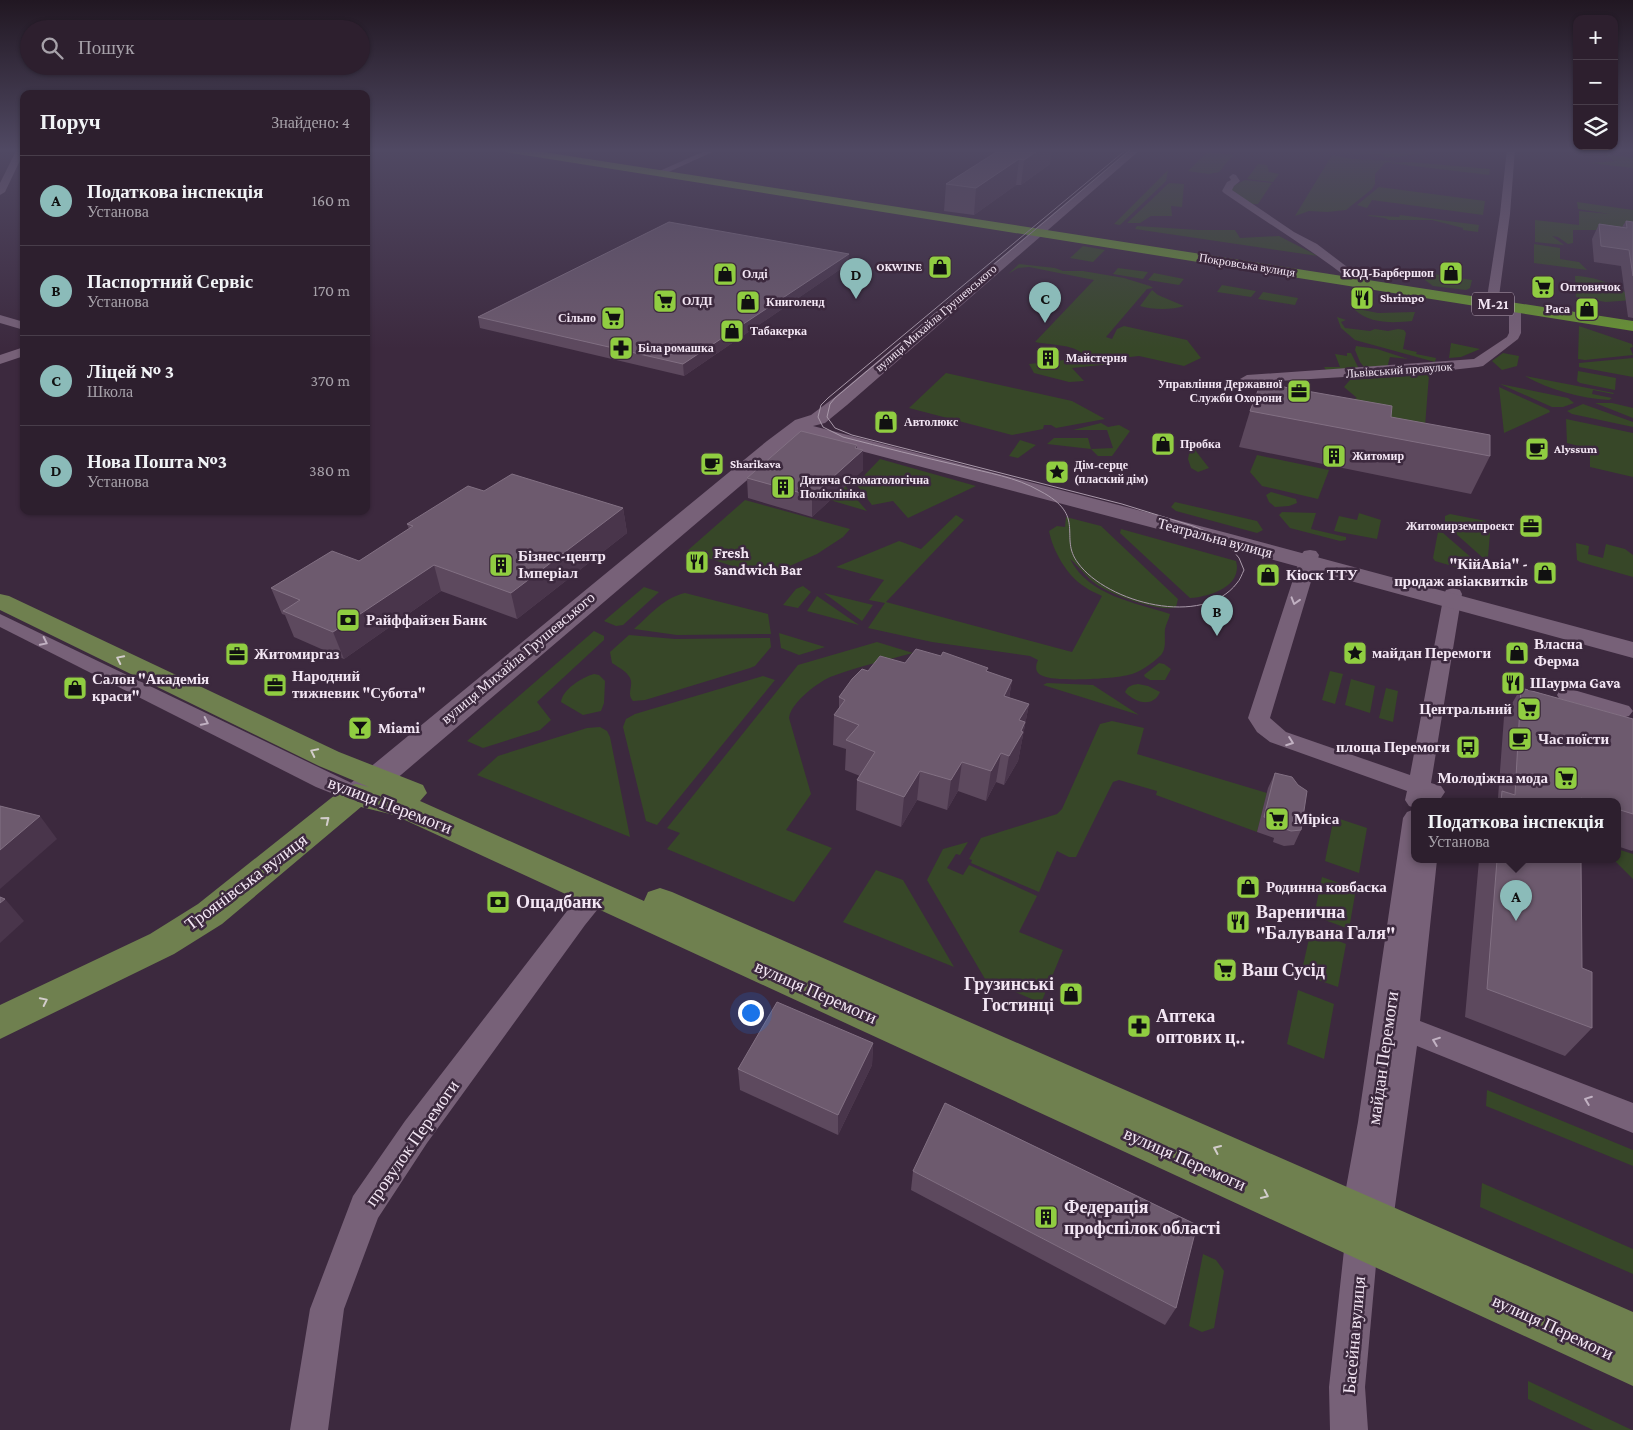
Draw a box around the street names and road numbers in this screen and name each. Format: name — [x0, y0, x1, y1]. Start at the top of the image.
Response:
street label: Покровська вулиця — [1198, 250, 1297, 280]
street label: вулиця Михайла Грушевського — [872, 261, 1000, 375]
road number: М-21 — [1472, 292, 1514, 316]
street label: Львівський провулок — [1345, 359, 1453, 381]
street label: Театральна вулиця — [1156, 515, 1274, 561]
street label: вулиця Михайла Грушевського — [438, 589, 598, 727]
street label: вулиця Перемоги — [325, 772, 455, 838]
street label: Троянівська вулиця — [181, 829, 311, 935]
street label: вулиця Перемоги — [752, 956, 880, 1028]
street label: майдан Перемоги — [1364, 990, 1402, 1126]
street label: провулок Перемоги — [361, 1076, 463, 1210]
street label: вулиця Перемоги — [1121, 1123, 1249, 1195]
street label: Басейна вулиця — [1339, 1275, 1369, 1395]
street label: вулиця Перемоги — [1489, 1290, 1617, 1364]

